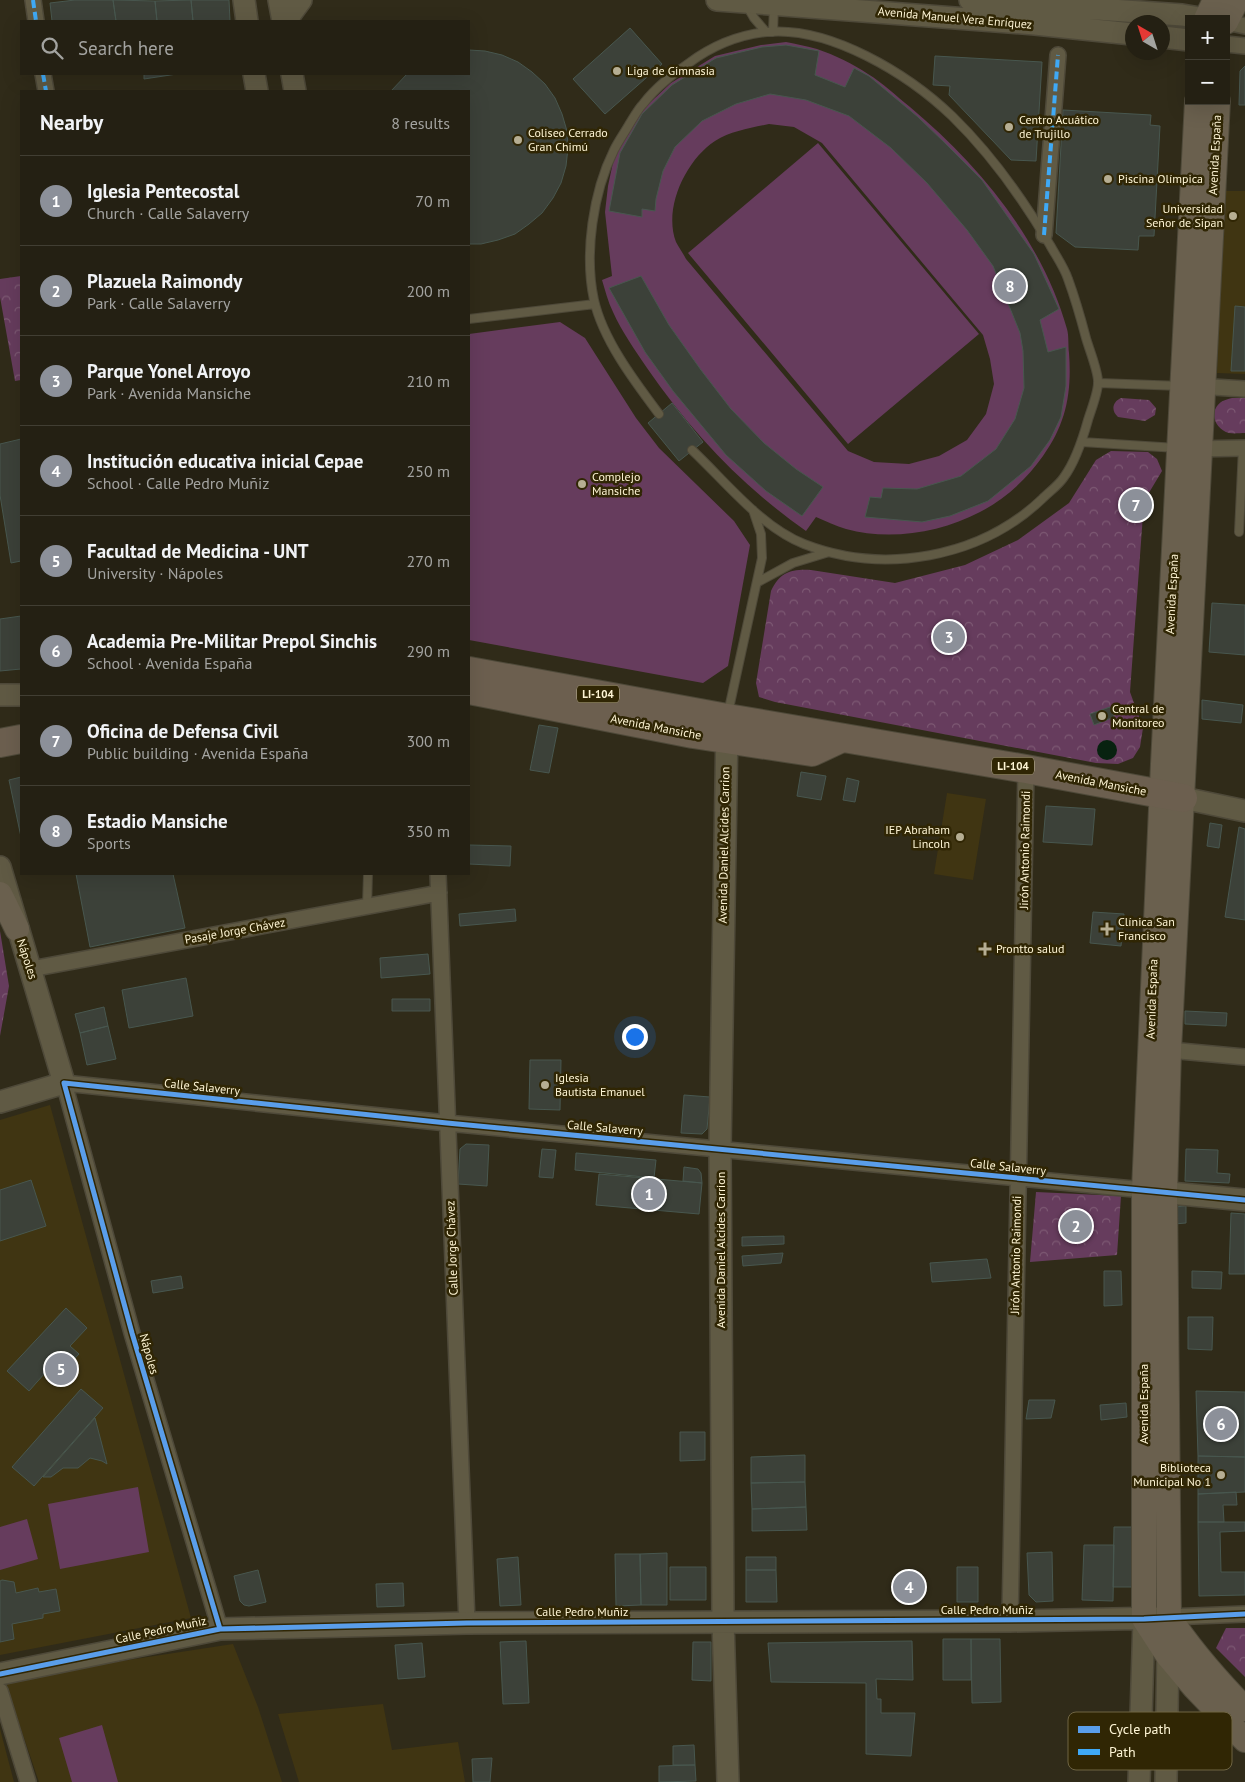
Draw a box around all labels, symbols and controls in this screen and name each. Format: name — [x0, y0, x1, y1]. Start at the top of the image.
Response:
street label: Avenida Manuel Vera Enríquez — [877, 3, 1033, 32]
north arrow — [1125, 15, 1170, 60]
map controls — [1185, 15, 1230, 105]
button: + — [1185, 15, 1230, 60]
search box — [20, 20, 470, 75]
icon: search — [38, 34, 66, 62]
text: Search here — [78, 36, 174, 60]
button: − — [1185, 60, 1230, 105]
place label: Liga de Gimnasia — [627, 63, 715, 78]
marker: Liga de Gimnasia — [611, 65, 623, 77]
text: Nearby — [40, 109, 103, 136]
place label: Centro Acuático de Trujillo — [1019, 112, 1099, 141]
text: 8 results — [391, 113, 450, 133]
street label: Avenida España — [1205, 114, 1224, 195]
marker: Centro Acuático de Trujillo — [1003, 121, 1015, 133]
place label: Coliseo Cerrado Gran Chimú — [528, 125, 608, 154]
marker: Coliseo Cerrado Gran Chimú — [512, 134, 524, 146]
place label: Piscina Olímpica — [1118, 171, 1203, 186]
marker: Piscina Olímpica — [1102, 173, 1114, 185]
text: Iglesia Pentecostal — [87, 179, 239, 203]
text: 1 — [51, 191, 61, 211]
text: 70 m — [415, 191, 450, 211]
place label: Universidad Señor de Sipan — [1146, 201, 1223, 230]
text: Church · Calle Salaverry — [87, 203, 249, 223]
marker: Universidad Señor de Sipan — [1227, 210, 1239, 222]
pin: 8 — [994, 267, 1026, 305]
text: Plazuela Raimondy — [87, 269, 242, 293]
text: 2 — [51, 281, 61, 301]
text: 200 m — [407, 281, 450, 301]
text: Park · Calle Salaverry — [87, 293, 230, 313]
text: Parque Yonel Arroyo — [87, 359, 251, 383]
text: 3 — [51, 371, 61, 391]
text: 210 m — [407, 371, 450, 391]
text: Park · Avenida Mansiche — [87, 383, 251, 403]
text: Institución educativa inicial Cepae — [87, 449, 363, 473]
text: 4 — [51, 461, 61, 481]
text: 250 m — [407, 461, 450, 481]
place label: Complejo Mansiche — [592, 469, 640, 498]
text: School · Calle Pedro Muñiz — [87, 473, 270, 493]
marker: Complejo Mansiche — [576, 478, 588, 490]
pin: 7 — [1120, 486, 1152, 524]
text: Facultad de Medicina - UNT — [87, 539, 309, 563]
text: 5 — [51, 551, 61, 571]
text: 270 m — [407, 551, 450, 571]
street label: Avenida España — [1162, 553, 1181, 634]
text: University · Nápoles — [87, 563, 223, 583]
pin: 3 — [933, 618, 965, 656]
text: Academia Pre-Militar Prepol Sinchis — [87, 629, 377, 653]
text: 6 — [51, 641, 61, 661]
text: 290 m — [407, 641, 450, 661]
text: School · Avenida España — [87, 653, 253, 673]
road number: LI-104 — [577, 686, 619, 702]
place label: Central de Monitoreo — [1112, 701, 1165, 730]
street label: Avenida Mansiche — [609, 710, 703, 743]
marker: Central de Monitoreo — [1096, 710, 1108, 722]
text: Oficina de Defensa Civil — [87, 719, 278, 743]
text: 7 — [51, 731, 61, 751]
text: 300 m — [407, 731, 450, 751]
text: Public building · Avenida España — [87, 743, 308, 763]
road number: LI-104 — [992, 758, 1034, 774]
street label: Avenida Mansiche — [1054, 766, 1148, 799]
street label: Avenida Daniel Alcides Carrion — [715, 767, 732, 923]
street label: Jirón Antonio Raimondi — [1016, 791, 1033, 910]
text: Estadio Mansiche — [87, 809, 228, 833]
text: 8 — [51, 821, 61, 841]
text: 350 m — [407, 821, 450, 841]
place label: IEP Abraham Lincoln — [885, 822, 950, 851]
marker: IEP Abraham Lincoln — [954, 831, 966, 843]
text: Sports — [87, 833, 131, 853]
street label: Pasaje Jorge Chávez — [183, 914, 286, 947]
place label: Clínica San Francisco — [1118, 914, 1175, 943]
marker: Clínica San Francisco — [1100, 922, 1114, 936]
street label: Nápoles — [14, 937, 41, 981]
place label: Prontto salud — [996, 941, 1064, 956]
marker: Prontto salud — [978, 942, 992, 956]
street label: Avenida España — [1143, 959, 1160, 1039]
your location — [622, 1024, 648, 1050]
place label: Iglesia Bautista Emanuel — [555, 1070, 645, 1099]
street label: Calle Salaverry — [163, 1075, 241, 1098]
marker: Iglesia Bautista Emanuel — [539, 1079, 551, 1091]
street label: Calle Salaverry — [566, 1117, 644, 1138]
street label: Calle Salaverry — [969, 1155, 1047, 1178]
street label: Avenida Daniel Alcides Carrion — [713, 1172, 728, 1328]
pin: 1 — [633, 1175, 665, 1213]
street label: Jirón Antonio Raimondi — [1007, 1196, 1024, 1315]
street label: Calle Jorge Chávez — [442, 1200, 461, 1296]
pin: 2 — [1060, 1207, 1092, 1245]
street label: Nápoles — [137, 1332, 162, 1376]
pin: 5 — [45, 1350, 77, 1388]
street label: Avenida España — [1136, 1364, 1151, 1444]
pin: 6 — [1205, 1405, 1237, 1443]
place label: Biblioteca Municipal No 1 — [1133, 1460, 1211, 1489]
marker: Biblioteca Municipal No 1 — [1215, 1469, 1227, 1481]
pin: 4 — [893, 1568, 925, 1606]
street label: Calle Pedro Muñiz — [941, 1602, 1033, 1617]
street label: Calle Pedro Muñiz — [536, 1604, 628, 1619]
street label: Calle Pedro Muñiz — [114, 1613, 208, 1646]
legend — [1068, 1712, 1232, 1770]
text: Cycle path — [1109, 1720, 1171, 1738]
text: Path — [1109, 1743, 1136, 1761]

